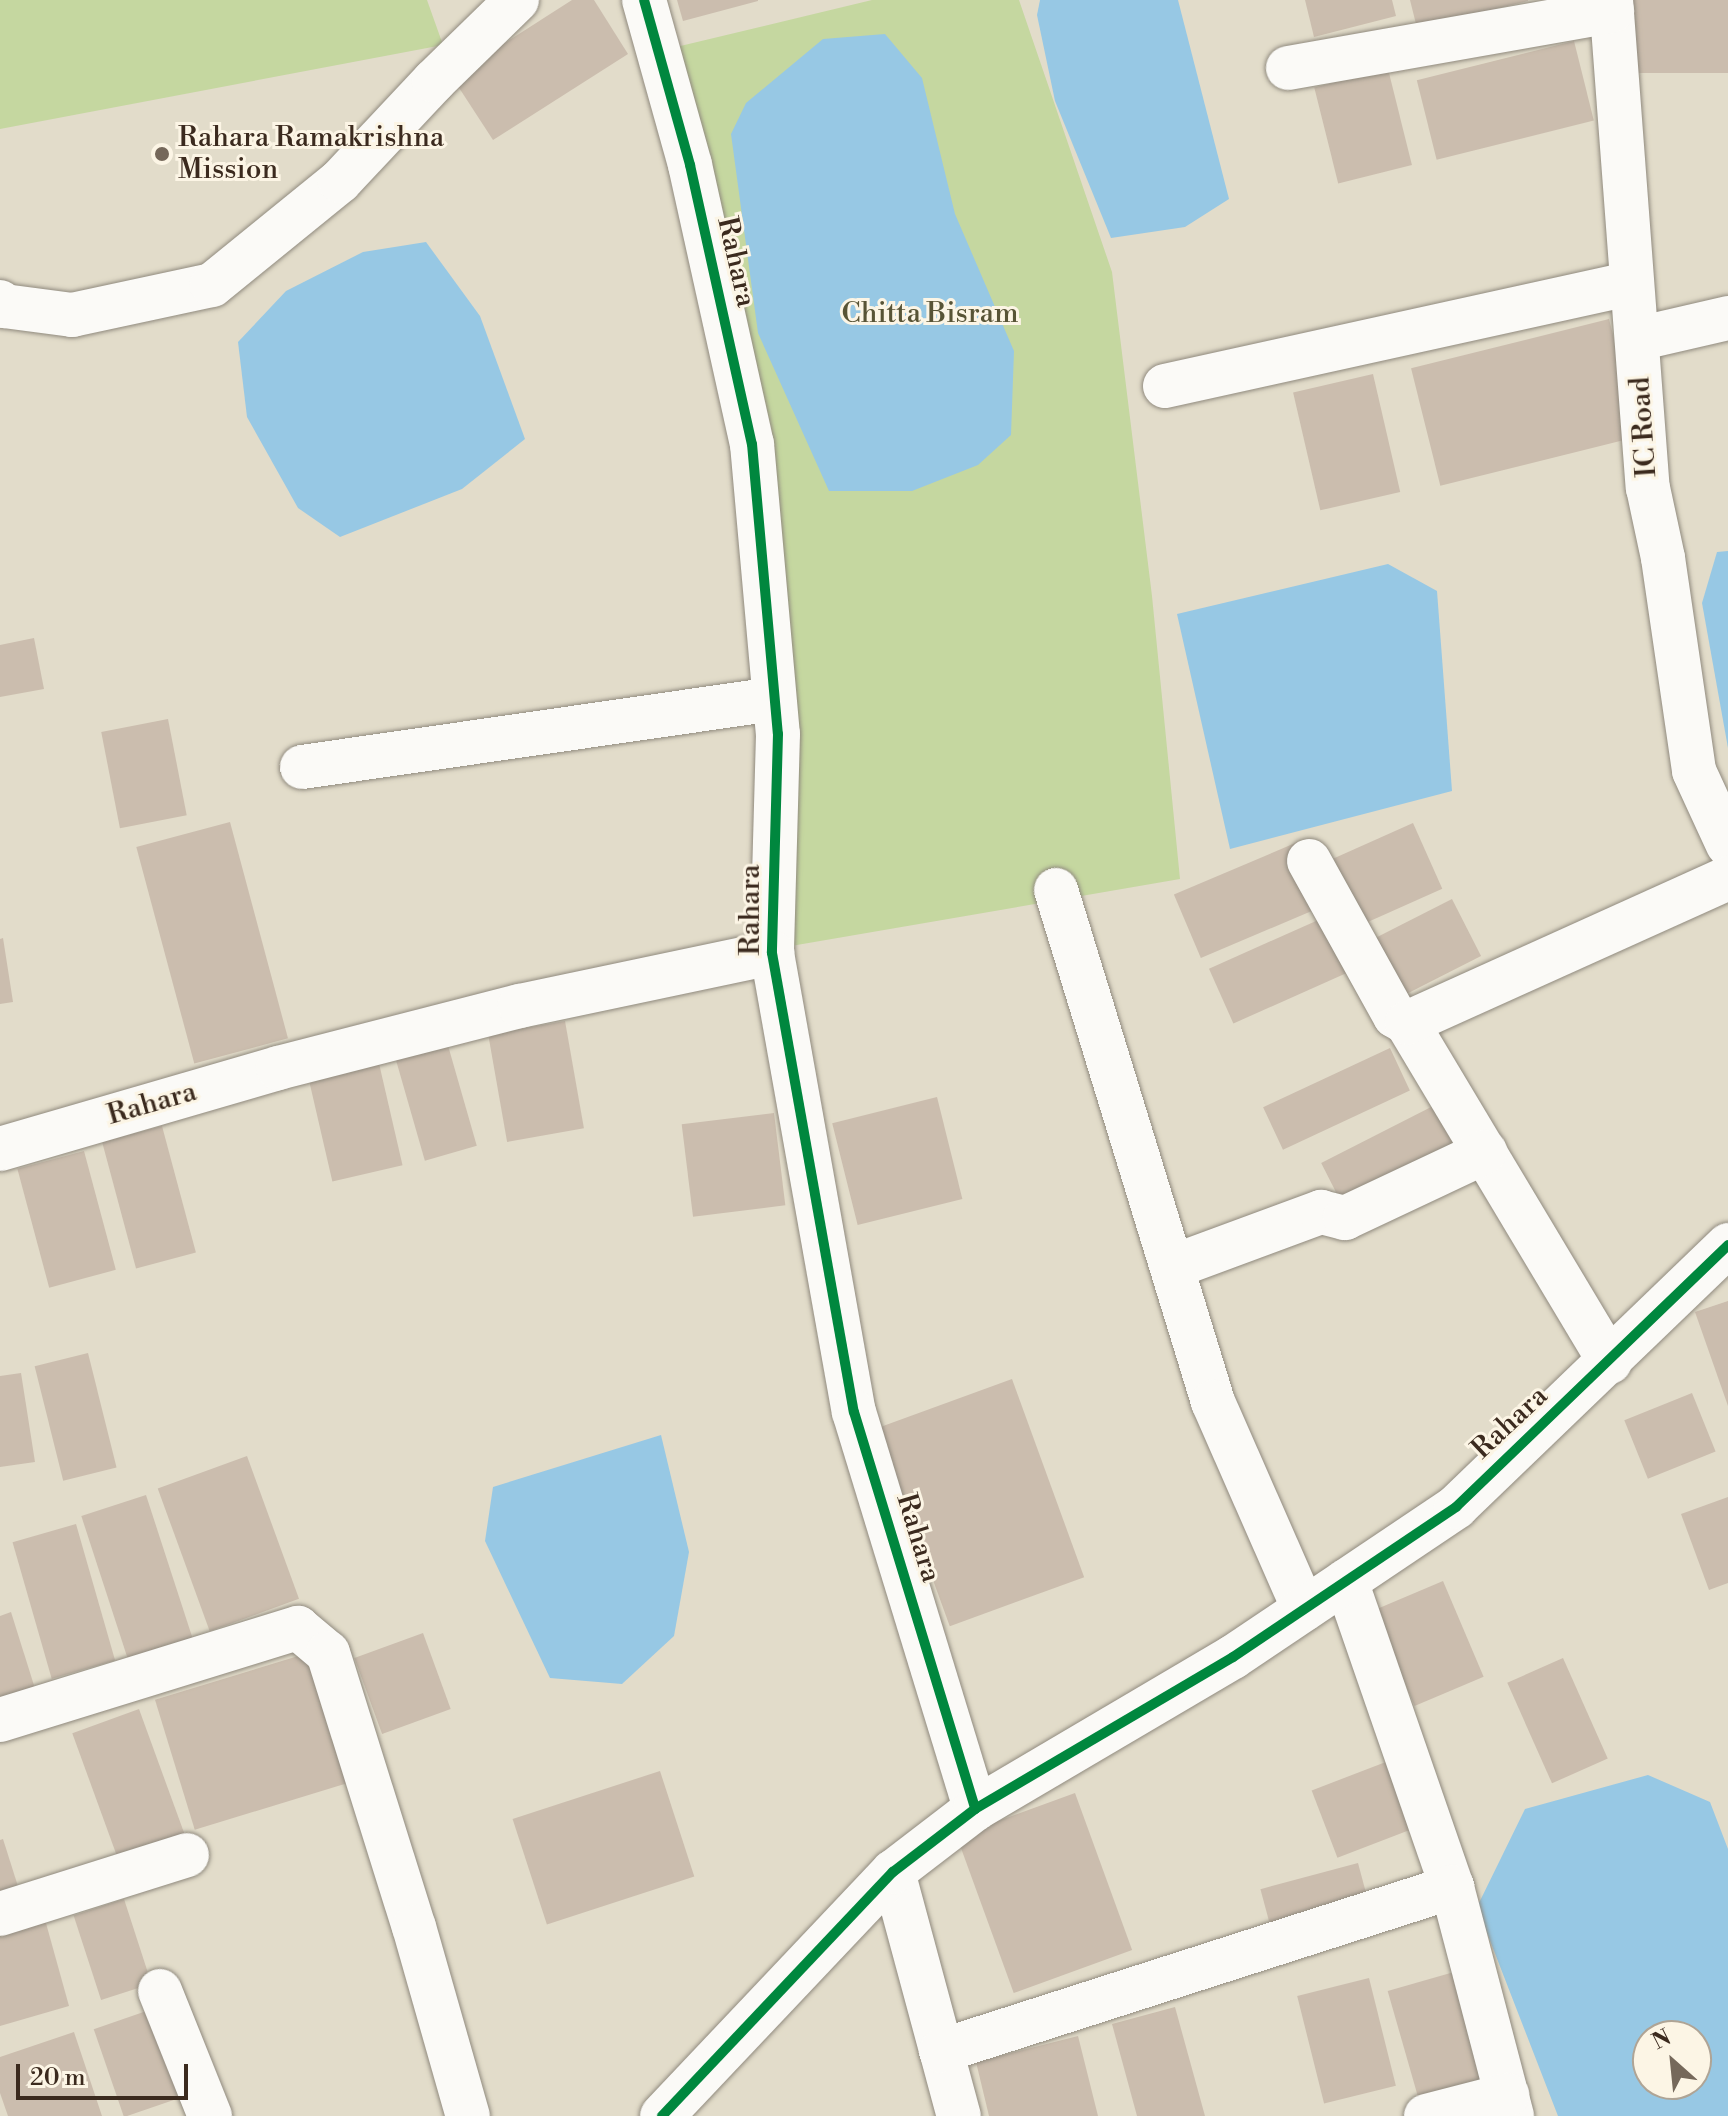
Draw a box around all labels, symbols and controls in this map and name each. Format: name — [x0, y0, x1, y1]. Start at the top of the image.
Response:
place label: Rahara Ramakrishna Mission — [178, 121, 444, 187]
marker: Rahara Ramakrishna Mission — [153, 145, 171, 163]
street label: Rahara — [709, 214, 763, 310]
park label: Chitta Bisram — [842, 297, 1018, 331]
street label: IC Road — [1624, 376, 1664, 478]
street label: Rahara — [734, 864, 768, 956]
street label: Rahara — [104, 1075, 200, 1133]
street label: Rahara — [1465, 1380, 1555, 1466]
street label: Rahara — [889, 1489, 947, 1587]
north arrow — [1632, 2020, 1712, 2100]
text: N — [1648, 2024, 1676, 2056]
scale bar — [20, 2048, 192, 2098]
text: 20 m — [30, 2063, 86, 2093]

